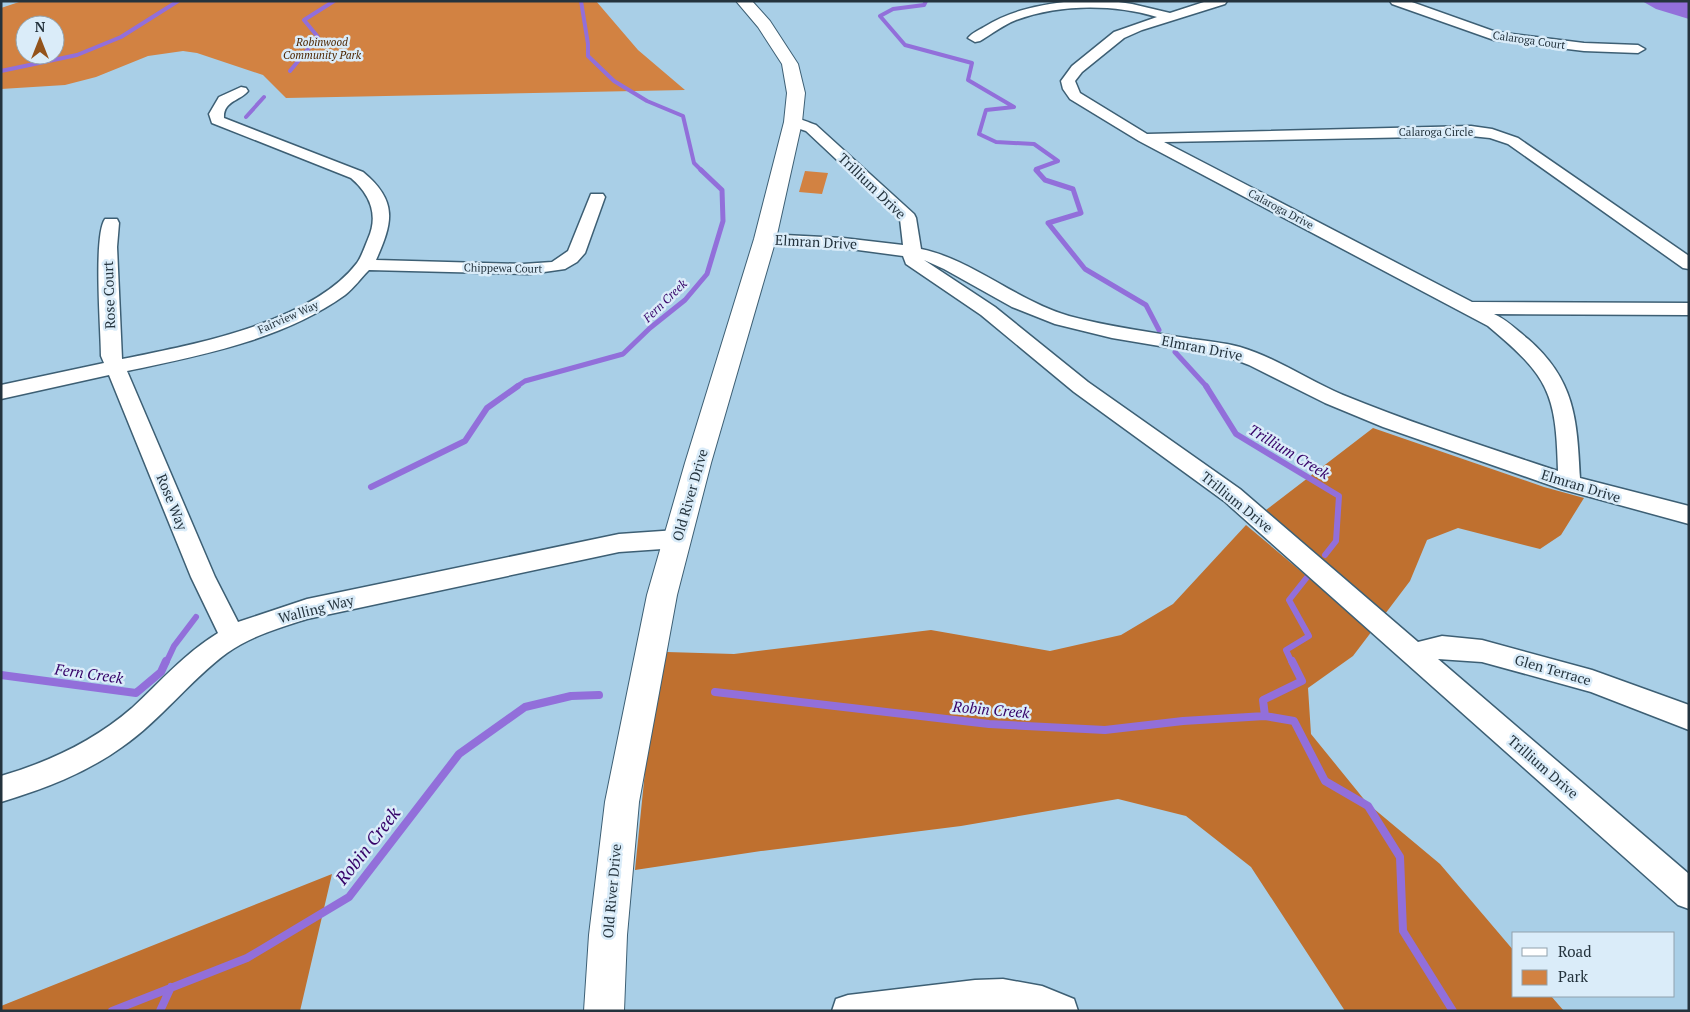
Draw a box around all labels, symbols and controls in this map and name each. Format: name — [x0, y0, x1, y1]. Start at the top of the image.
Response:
north arrow — [15, 15, 65, 65]
text: N — [35, 17, 46, 36]
street label: Calaroga Court — [1492, 28, 1566, 52]
park label: Robinwood Community Park — [283, 35, 362, 62]
street label: Calaroga Circle — [1399, 125, 1474, 139]
street label: Trillium Drive — [834, 148, 910, 223]
street label: Calaroga Drive — [1246, 186, 1317, 232]
street label: Elmran Drive — [775, 230, 857, 253]
street label: Rose Court — [98, 260, 119, 329]
street label: Chippewa Court — [464, 260, 542, 276]
water label: Fern Creek — [639, 276, 690, 326]
street label: Fairview Way — [255, 297, 321, 337]
street label: Elmran Drive — [1160, 330, 1244, 365]
water label: Trillium Creek — [1245, 419, 1334, 484]
street label: Old River Drive — [667, 447, 712, 543]
street label: Elmran Drive — [1539, 464, 1623, 507]
street label: Trillium Drive — [1197, 467, 1277, 536]
street label: Rose Way — [153, 471, 193, 534]
street label: Walling Way — [276, 590, 357, 627]
street label: Glen Terrace — [1513, 650, 1594, 689]
water label: Fern Creek — [53, 658, 125, 688]
water label: Robin Creek — [951, 696, 1031, 722]
street label: Trillium Drive — [1504, 731, 1583, 802]
water label: Robin Creek — [329, 801, 405, 890]
street label: Old River Drive — [598, 843, 625, 939]
legend — [1512, 932, 1675, 997]
text: Road — [1558, 941, 1591, 961]
text: Park — [1558, 966, 1588, 986]

